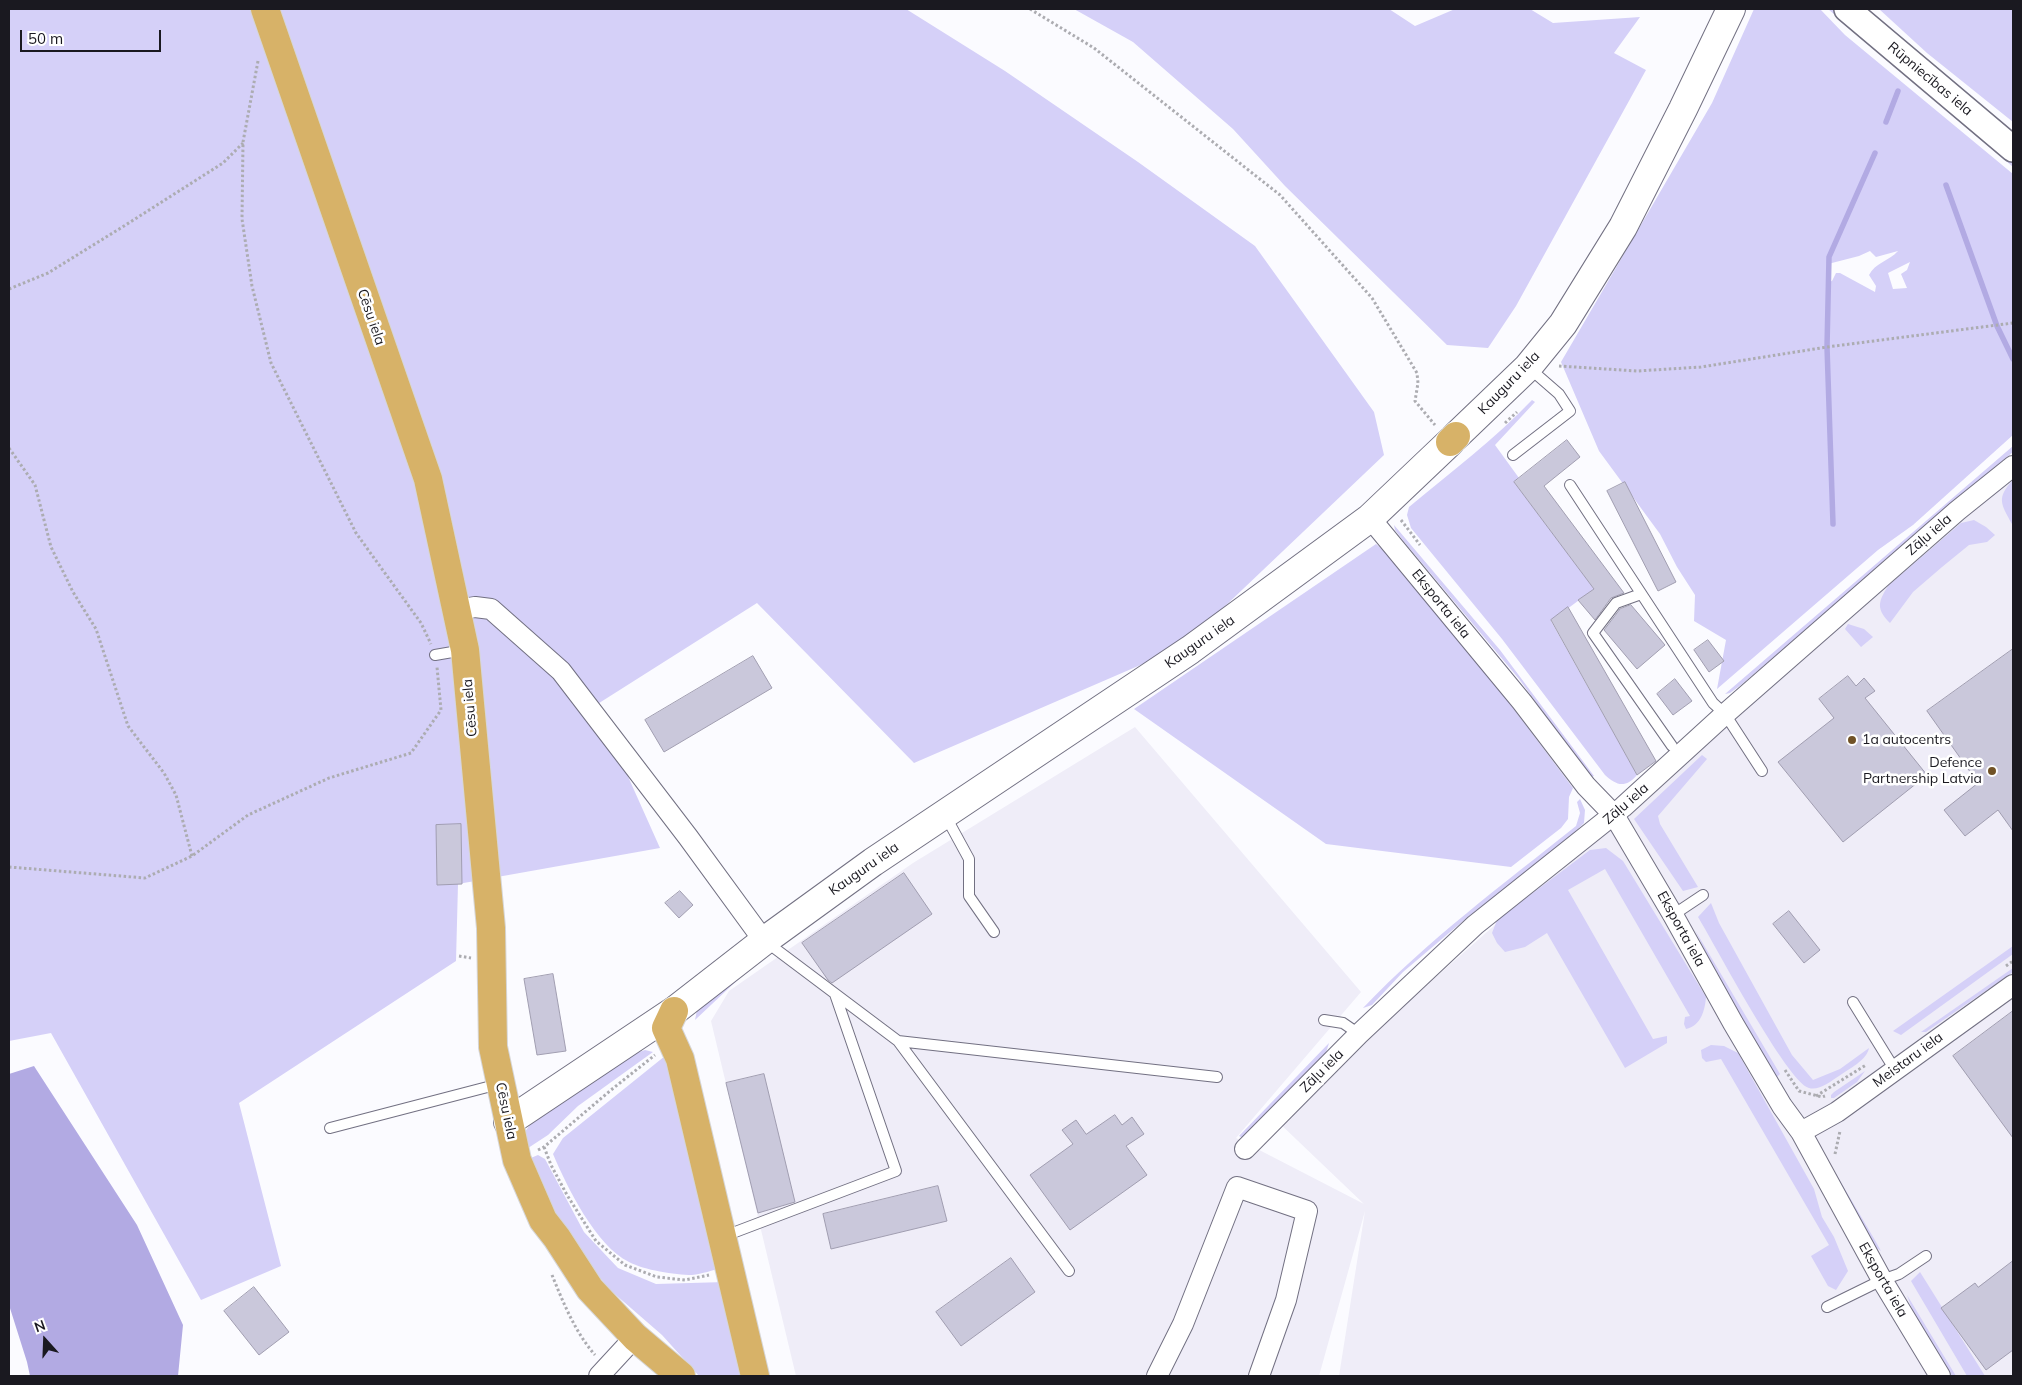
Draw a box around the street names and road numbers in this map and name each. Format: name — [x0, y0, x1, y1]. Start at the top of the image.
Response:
street label: Rūpniecības iela — [1884, 39, 1976, 119]
street label: Cēsu iela — [354, 287, 388, 347]
street label: Kauguru iela — [1475, 348, 1543, 418]
street label: Zāļu iela — [1903, 511, 1955, 559]
street label: Eksporta iela — [1408, 566, 1474, 642]
street label: Kauguru iela — [1162, 612, 1238, 672]
street label: Cēsu iela — [459, 678, 481, 738]
street label: Zāļu iela — [1600, 780, 1652, 828]
street label: Kauguru iela — [826, 839, 902, 899]
street label: Eksporta iela — [1653, 888, 1709, 970]
street label: Meistaru iela — [1870, 1029, 1946, 1091]
street label: Zāļu iela — [1297, 1046, 1347, 1096]
street label: Cēsu iela — [492, 1081, 520, 1141]
street label: Eksporta iela — [1855, 1240, 1911, 1320]

